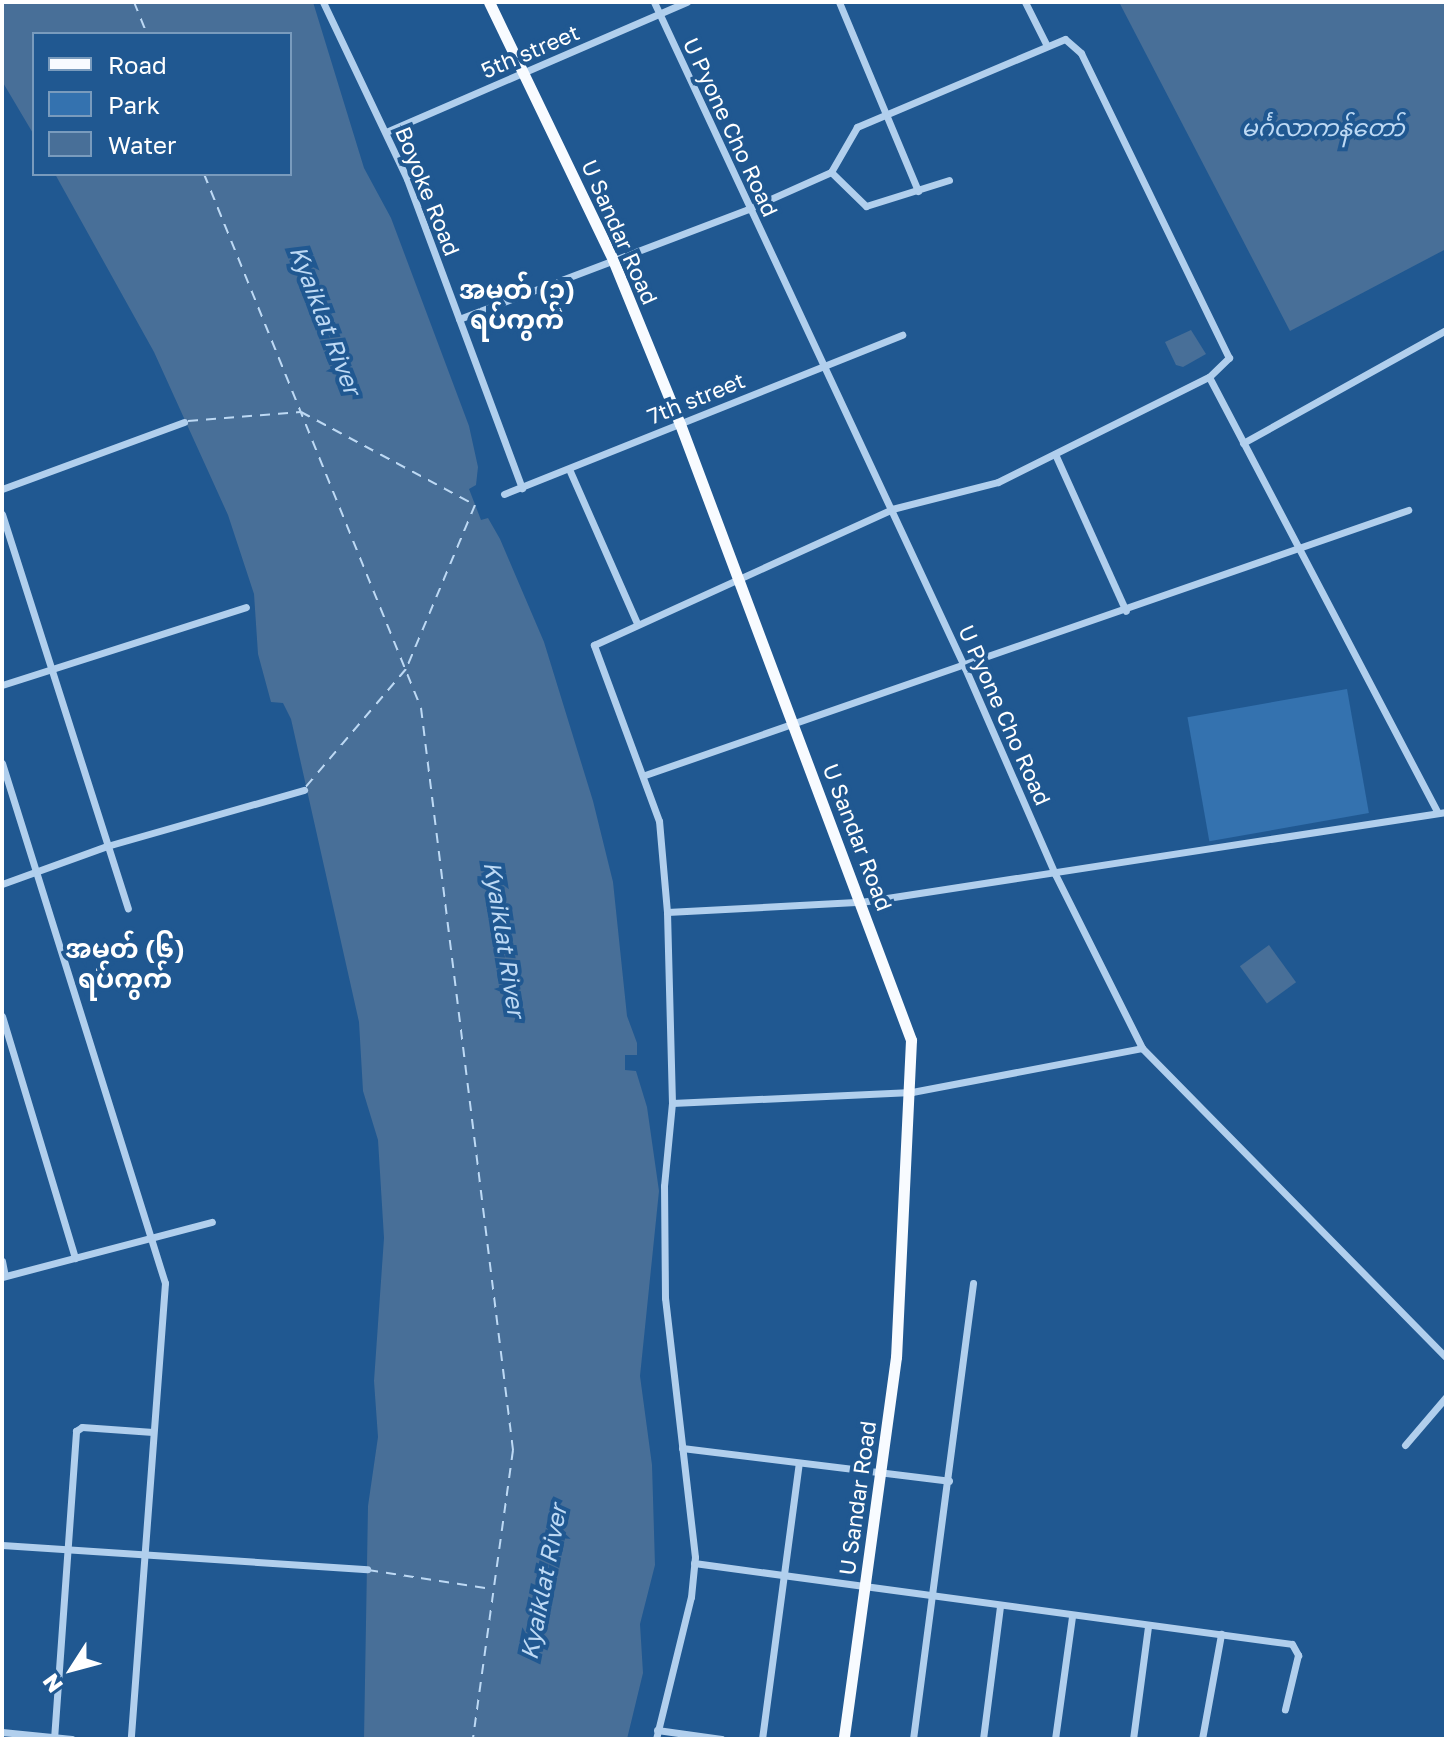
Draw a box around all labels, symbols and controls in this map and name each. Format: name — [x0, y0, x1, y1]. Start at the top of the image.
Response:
street label: 5th street — [477, 19, 583, 83]
legend — [32, 32, 292, 176]
street label: U Pyone Cho Road — [678, 33, 784, 221]
text: Road — [108, 50, 167, 79]
text: Park — [108, 90, 160, 119]
water label: မင်္ဂလာကန်တော် — [1241, 113, 1405, 141]
street label: Boyoke Road — [390, 123, 466, 259]
text: Water — [108, 130, 176, 159]
street label: U Sandar Road — [576, 156, 664, 308]
water label: Kyaiklat River — [284, 241, 368, 399]
district label: အမှတ် (၃) ရပ်ကွက် — [459, 274, 575, 336]
street label: 7th street — [643, 367, 749, 429]
street label: U Pyone Cho Road — [953, 621, 1057, 809]
street label: U Sandar Road — [818, 760, 898, 914]
water label: Kyaiklat River — [478, 859, 532, 1019]
district label: အမှတ် (၆) ရပ်ကွက် — [65, 933, 185, 994]
street label: U Sandar Road — [833, 1419, 881, 1577]
water label: Kyaiklat River — [514, 1502, 572, 1662]
north arrow — [32, 1629, 112, 1709]
text: N — [36, 1669, 68, 1698]

